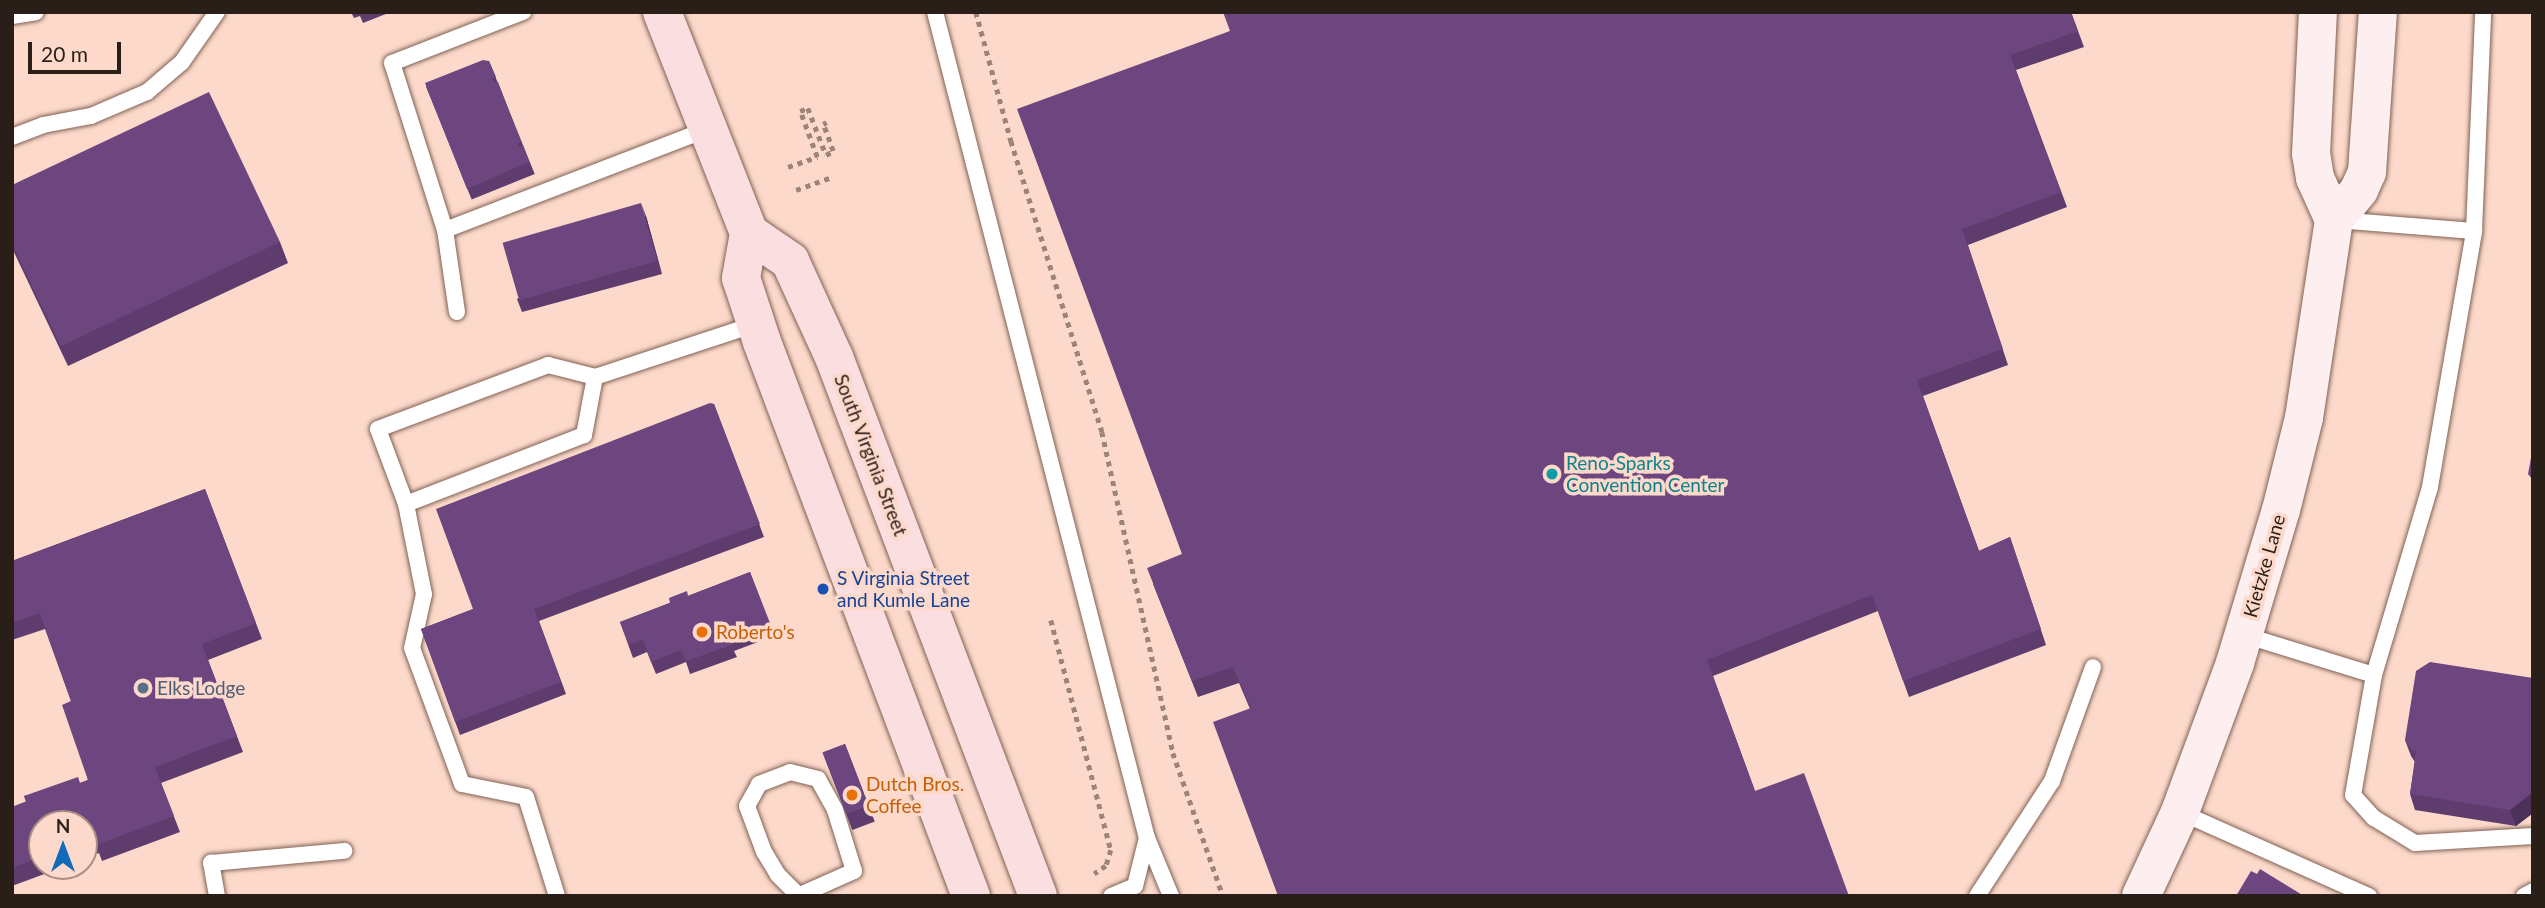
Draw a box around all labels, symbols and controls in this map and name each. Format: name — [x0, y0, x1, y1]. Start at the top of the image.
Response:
scale bar — [32, 28, 124, 72]
text: 20 m — [41, 41, 88, 66]
street label: South Virginia Street — [830, 371, 912, 539]
place label: Reno-Sparks Convention Center — [1566, 452, 1724, 496]
marker: Reno-Sparks Convention Center — [1544, 466, 1560, 482]
street label: Kietzke Lane — [2238, 512, 2290, 620]
place label: S Virginia Street and Kumle Lane — [837, 567, 970, 611]
marker: S Virginia Street and Kumle Lane — [815, 581, 831, 597]
place label: Roberto's — [716, 621, 795, 643]
marker: Roberto's — [694, 624, 710, 640]
place label: Elks Lodge — [157, 677, 245, 699]
marker: Elks Lodge — [135, 680, 151, 696]
place label: Dutch Bros. Coffee — [866, 773, 964, 817]
marker: Dutch Bros. Coffee — [844, 787, 860, 803]
north arrow — [28, 810, 98, 880]
text: N — [56, 814, 70, 837]

